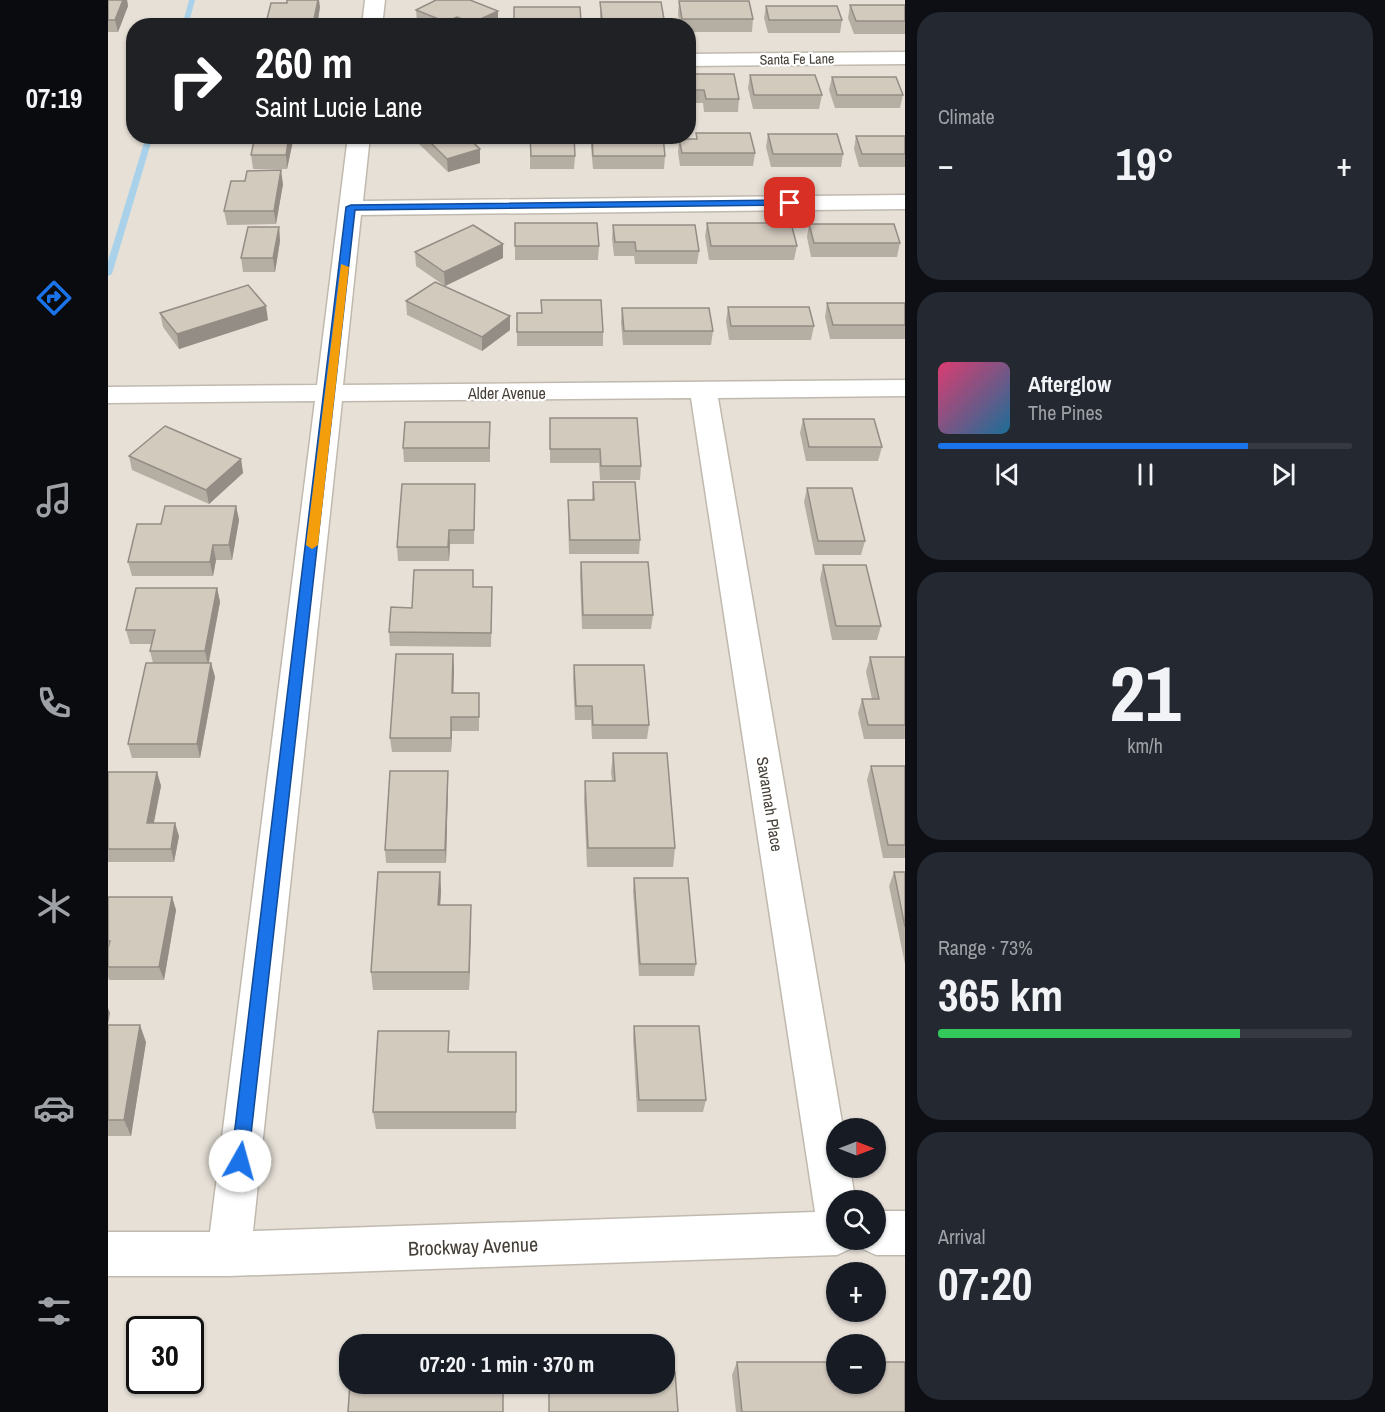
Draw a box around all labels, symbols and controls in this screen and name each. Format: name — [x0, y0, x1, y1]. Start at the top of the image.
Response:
text: 260 m — [255, 35, 353, 91]
icon: right — [156, 42, 234, 120]
street label: Santa Fe Lane — [759, 49, 835, 69]
text: 07:19 — [26, 80, 82, 116]
text: Saint Lucie Lane — [255, 89, 422, 125]
text: Climate — [938, 103, 995, 130]
text: 19° — [1115, 133, 1175, 194]
text: − — [938, 142, 954, 186]
text: + — [1336, 142, 1352, 186]
pin — [764, 177, 815, 228]
icon: arrive — [773, 186, 806, 219]
icon: directions — [33, 277, 75, 319]
text: Afterglow — [1028, 369, 1111, 399]
street label: Alder Avenue — [467, 382, 546, 404]
text: The Pines — [1028, 399, 1103, 426]
icon: previous — [991, 458, 1024, 491]
icon: pause — [1129, 458, 1162, 491]
icon: next — [1267, 458, 1300, 491]
icon: music — [33, 479, 75, 521]
text: 21 — [1109, 640, 1181, 745]
icon: phone — [33, 682, 75, 724]
text: km/h — [1127, 732, 1163, 759]
street label: Savannah Place — [752, 755, 788, 853]
icon: climate — [33, 885, 75, 927]
text: Range · 73% — [938, 934, 1033, 961]
text: 365 km — [938, 964, 1063, 1025]
icon: car — [33, 1087, 75, 1129]
north arrow — [826, 1118, 886, 1178]
map controls — [826, 1118, 886, 1394]
position arrow — [208, 1129, 272, 1193]
button: search — [826, 1190, 886, 1250]
text: Arrival — [938, 1223, 985, 1250]
street label: Brockway Avenue — [408, 1230, 538, 1262]
text: 07:20 — [938, 1253, 1032, 1314]
button: + — [826, 1262, 886, 1322]
icon: filters — [33, 1290, 75, 1332]
speed limit sign: 30 — [126, 1316, 204, 1394]
button: − — [826, 1334, 886, 1394]
text: 07:20 · 1 min · 370 m — [420, 1349, 594, 1379]

